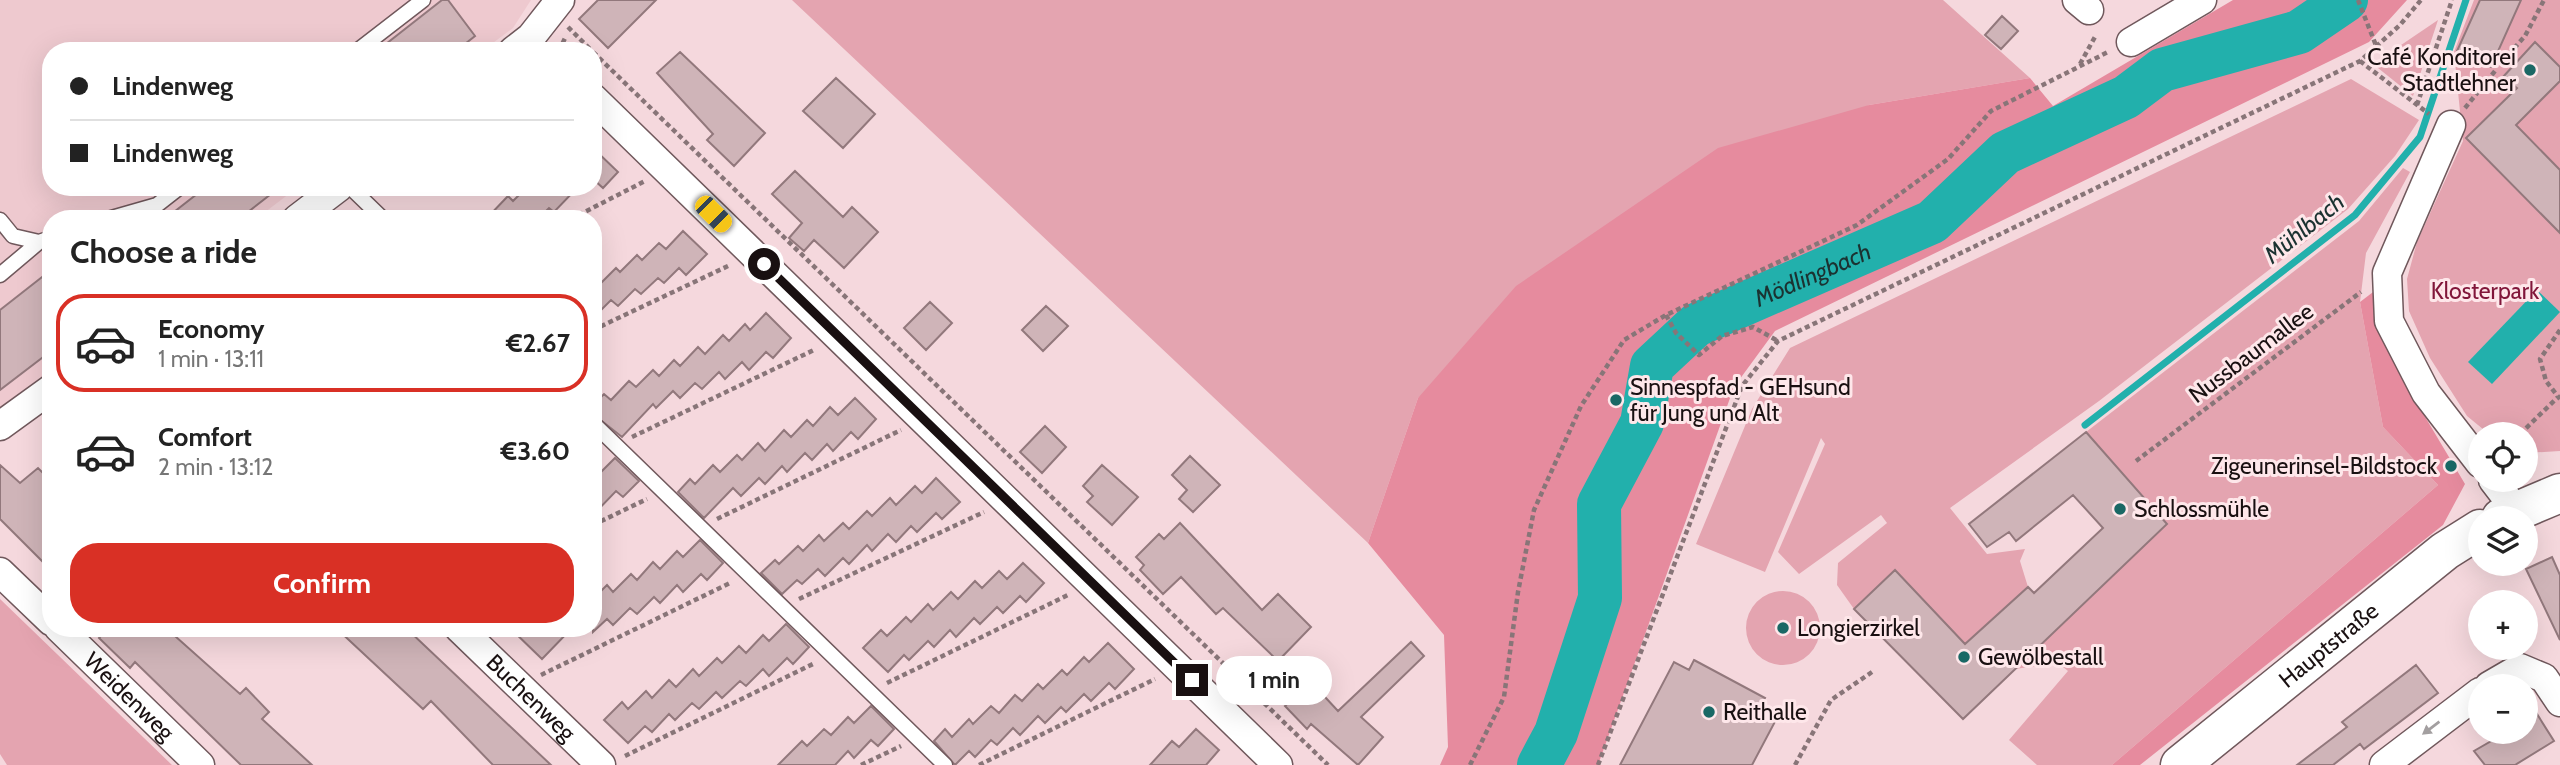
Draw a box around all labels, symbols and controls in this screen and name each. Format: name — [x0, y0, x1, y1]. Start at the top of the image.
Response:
place label: Café Konditorei Stadtlehner — [2367, 43, 2517, 97]
marker: Café Konditorei Stadtlehner — [2522, 62, 2538, 78]
text: Lindenweg — [112, 70, 233, 102]
text: Lindenweg — [112, 137, 233, 169]
water label: Mühlbach — [2257, 187, 2350, 270]
car — [691, 192, 736, 236]
text: Choose a ride — [70, 232, 257, 271]
water label: Mödlingbach — [1749, 236, 1875, 313]
route start — [748, 248, 780, 280]
park label: Klosterpark — [2431, 277, 2540, 305]
street label: Nussbaumallee — [2183, 297, 2319, 409]
icon: car — [74, 312, 137, 375]
text: Economy — [158, 313, 264, 345]
text: €2.67 — [506, 327, 570, 359]
text: 1 min · 13:11 — [158, 345, 264, 373]
place label: Sinnespfad - GEHsund für Jung und Alt — [1630, 373, 1851, 427]
marker: Sinnespfad - GEHsund für Jung und Alt — [1608, 392, 1624, 408]
icon: car — [74, 420, 137, 483]
text: Comfort — [158, 421, 252, 453]
map controls — [2468, 422, 2538, 744]
button: locate — [2468, 422, 2538, 492]
text: €3.60 — [501, 435, 570, 467]
place label: Zigeunerinsel-Bildstock — [2211, 452, 2438, 480]
text: 2 min · 13:12 — [158, 453, 273, 481]
marker: Zigeunerinsel-Bildstock — [2443, 458, 2459, 474]
place label: Schlossmühle — [2134, 495, 2269, 523]
marker: Schlossmühle — [2112, 501, 2128, 517]
button: layers — [2468, 506, 2538, 576]
button: Confirm — [70, 543, 574, 623]
button: + — [2468, 590, 2538, 660]
street label: Hauptstraße — [2273, 596, 2384, 694]
place label: Longierzirkel — [1797, 614, 1920, 642]
marker: Longierzirkel — [1775, 620, 1791, 636]
place label: Gewölbestall — [1978, 643, 2104, 671]
street label: Weidenweg — [78, 646, 181, 747]
street label: Buchenweg — [481, 648, 582, 747]
marker: Gewölbestall — [1956, 649, 1972, 665]
callout: 1 min — [1216, 656, 1332, 704]
route end — [1176, 664, 1208, 696]
text: 1 min — [1248, 666, 1300, 694]
button: − — [2468, 674, 2538, 744]
place label: Reithalle — [1723, 698, 1807, 726]
marker: Reithalle — [1701, 704, 1717, 720]
one-way arrow — [2423, 720, 2441, 735]

